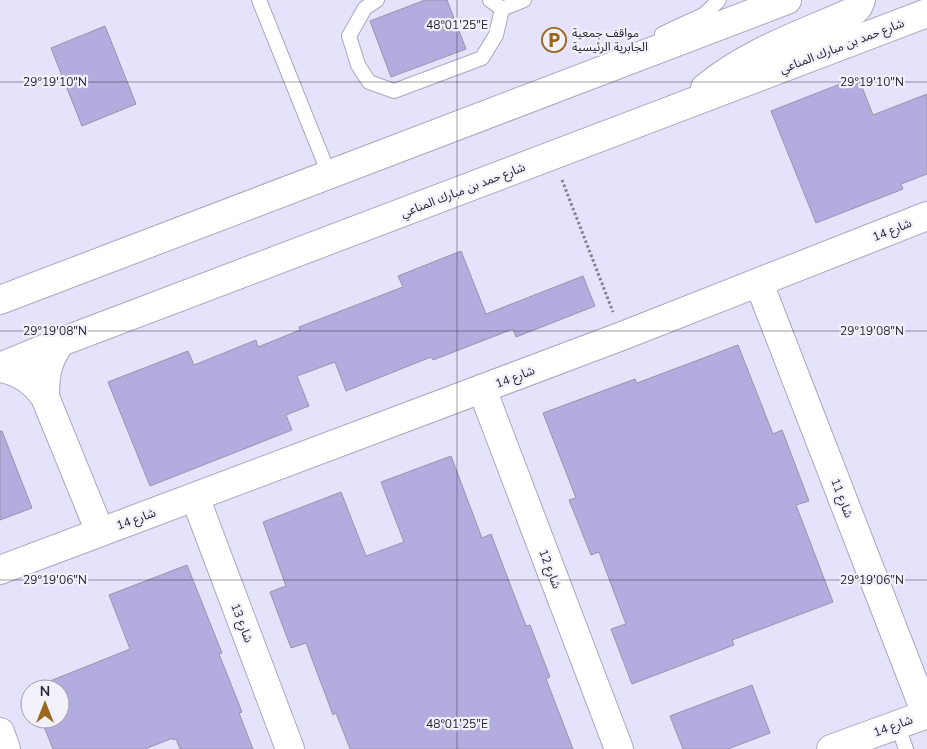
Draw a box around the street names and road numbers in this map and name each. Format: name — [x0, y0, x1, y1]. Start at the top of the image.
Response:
street label: شارع حمد بن مبارك المناعي — [777, 15, 907, 79]
street label: شارع حمد بن مبارك المناعي — [398, 159, 528, 223]
street label: شارع 14 — [870, 215, 914, 246]
street label: شارع 14 — [493, 362, 537, 393]
street label: شارع 11 — [826, 476, 857, 520]
street label: شارع 14 — [114, 504, 158, 534]
street label: شارع 12 — [534, 547, 565, 591]
street label: شارع 13 — [226, 601, 257, 645]
street label: شارع 14 — [871, 711, 915, 741]

